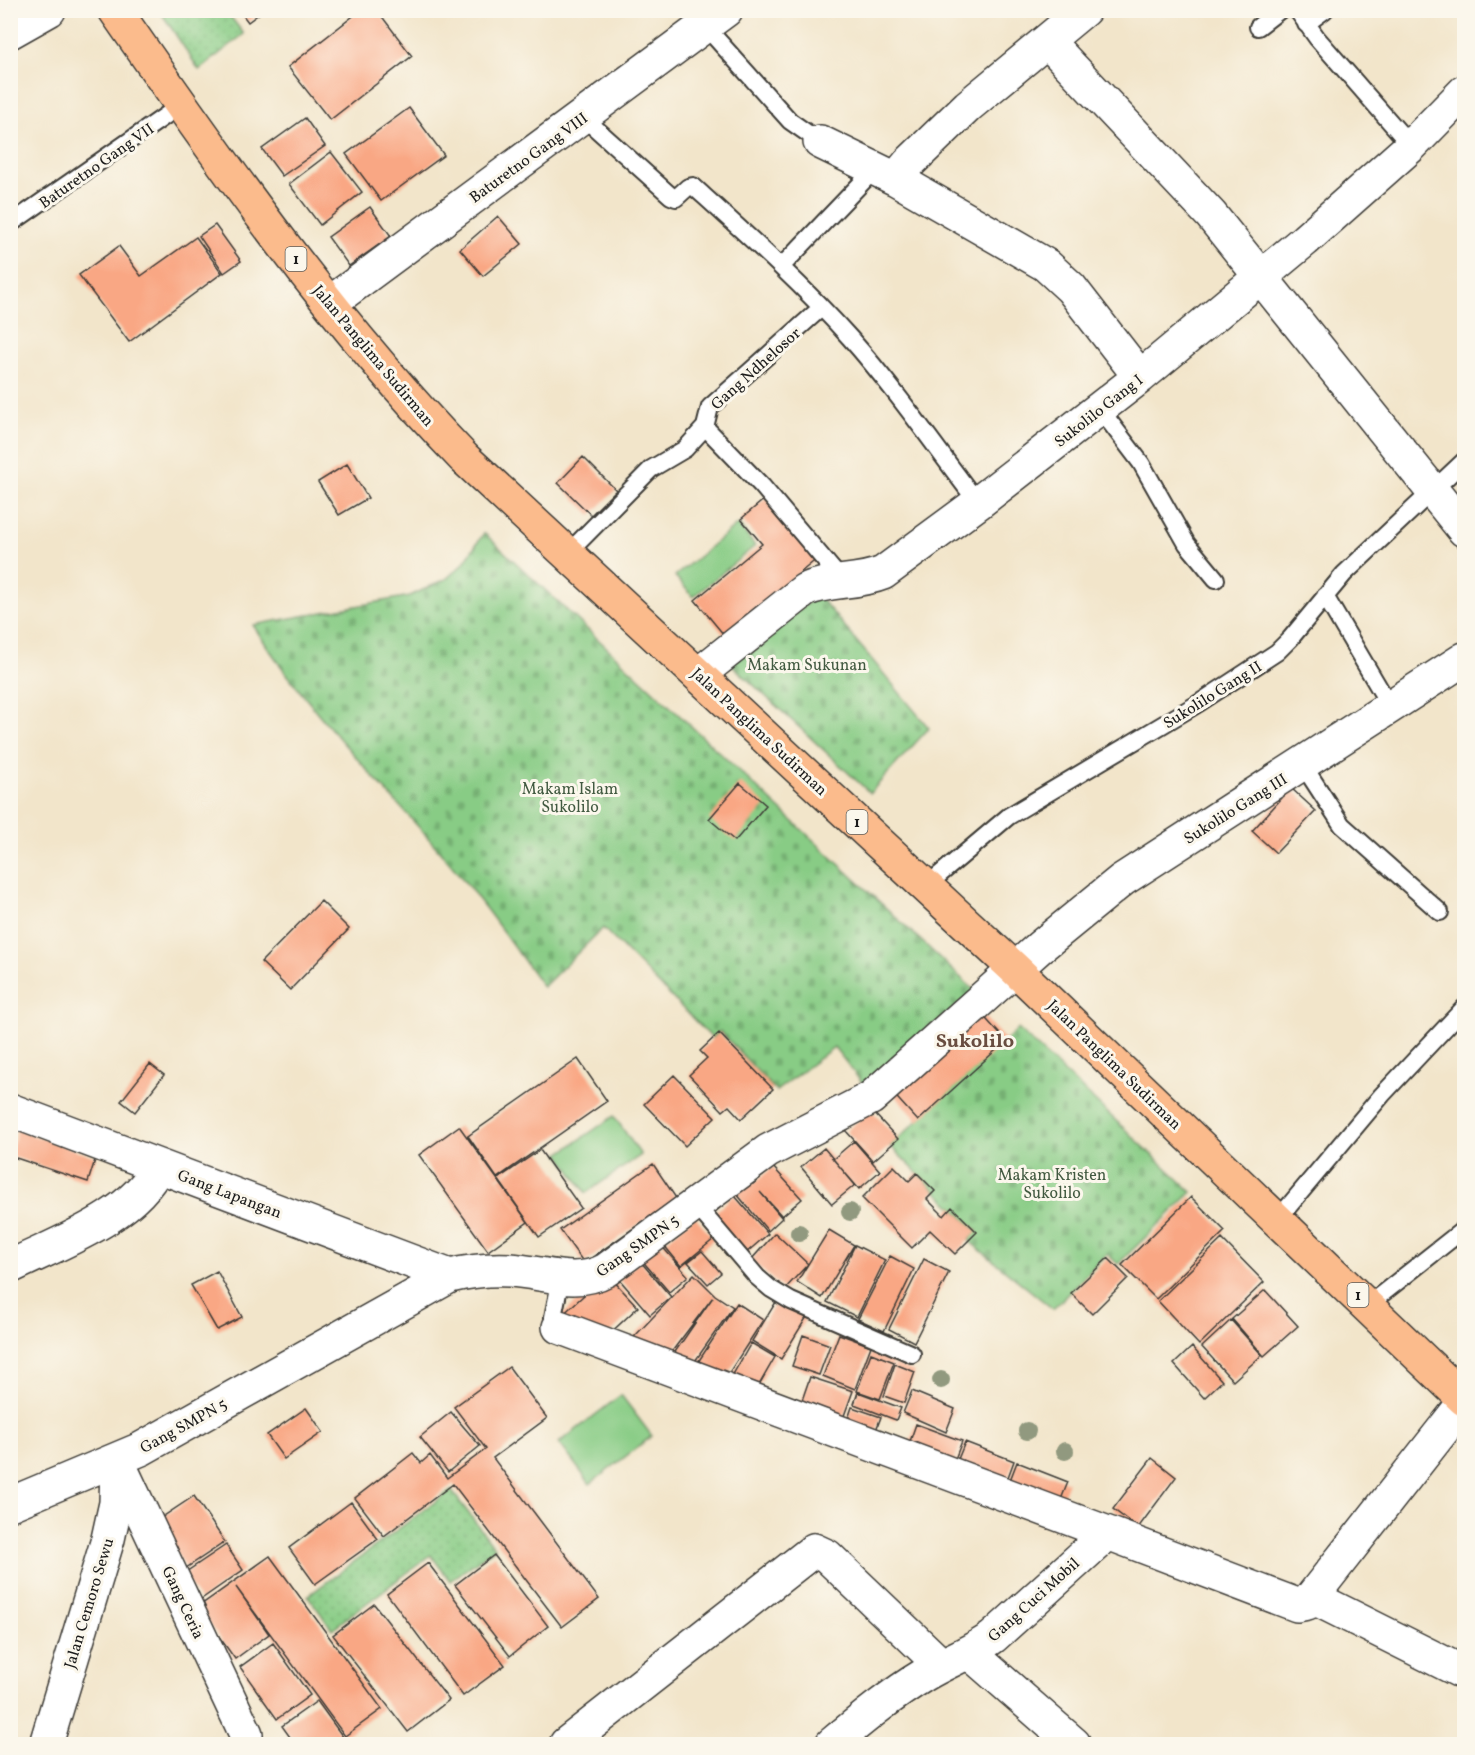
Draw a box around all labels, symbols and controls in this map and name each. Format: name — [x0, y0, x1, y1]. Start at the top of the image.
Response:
street label: Baturetno Gang VIII — [465, 108, 593, 209]
street label: Baturetno Gang VII — [35, 119, 159, 215]
road number: 1 — [286, 247, 306, 271]
street label: Jalan Panglima Sudirman — [307, 281, 438, 432]
street label: Gang Ndhelosor — [707, 323, 806, 416]
street label: Sukolilo Gang I — [1050, 370, 1148, 453]
park label: Makam Sukunan — [747, 655, 867, 677]
street label: Sukolilo Gang II — [1159, 657, 1267, 735]
street label: Jalan Panglima Sudirman — [686, 663, 832, 801]
street label: Sukolilo Gang III — [1180, 769, 1292, 850]
park label: Makam Islam Sukolilo — [522, 779, 618, 819]
road number: 1 — [846, 810, 868, 834]
street label: Jalan Panglima Sudirman — [1042, 995, 1186, 1135]
district label: Sukolilo — [936, 1028, 1014, 1056]
street label: Gang Lapangan — [174, 1165, 285, 1225]
park label: Makam Kristen Sukolilo — [998, 1165, 1106, 1205]
street label: Gang SMPN 5 — [592, 1210, 684, 1283]
road number: 1 — [1348, 1283, 1368, 1307]
street label: Gang SMPN 5 — [136, 1394, 231, 1460]
street label: Jalan Cemoro Sewu — [60, 1536, 120, 1672]
street label: Gang Cuci Mobil — [984, 1553, 1085, 1648]
street label: Gang Ceria — [156, 1563, 209, 1643]

